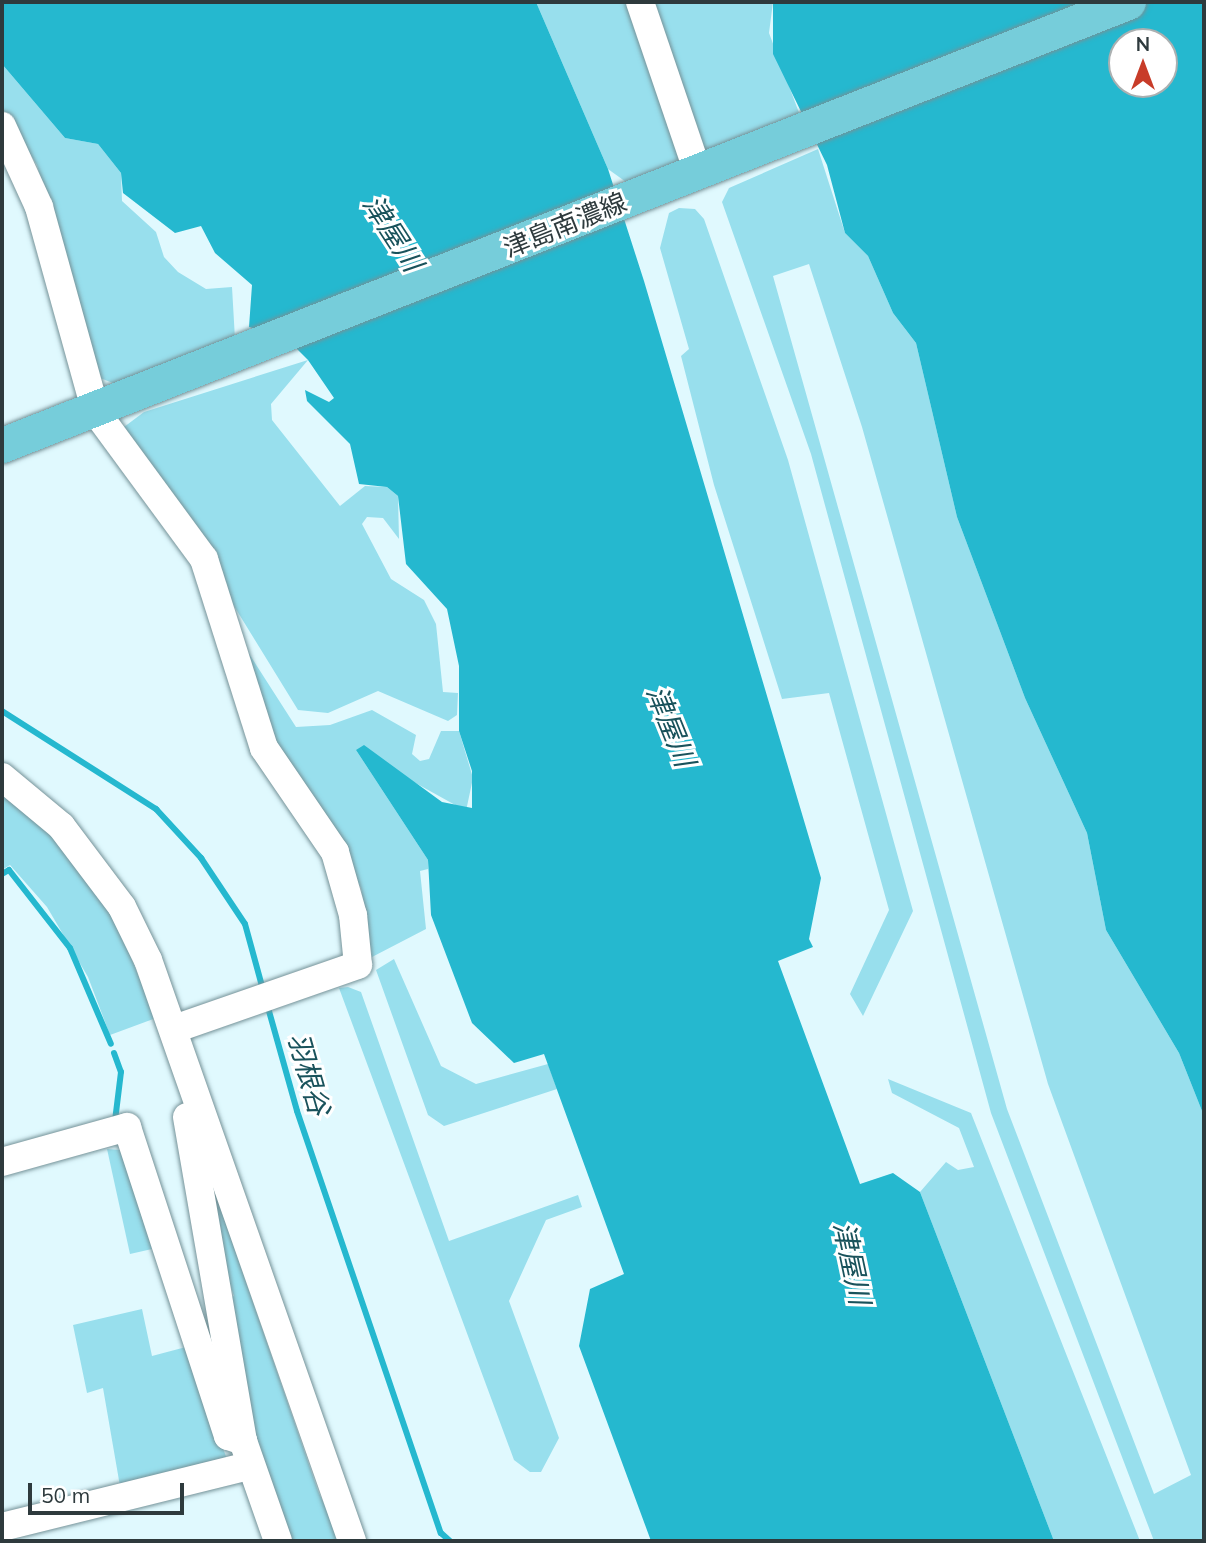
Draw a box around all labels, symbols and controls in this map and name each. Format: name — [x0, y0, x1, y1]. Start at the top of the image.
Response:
north arrow — [1108, 28, 1178, 98]
text: N — [1136, 32, 1150, 56]
street label: 津島南濃線 — [499, 186, 631, 264]
water label: 津屋川 — [356, 189, 430, 277]
water label: 津屋川 — [640, 681, 702, 771]
water label: 羽根谷 — [281, 1029, 337, 1119]
water label: 津屋川 — [827, 1218, 877, 1308]
scale bar — [32, 1470, 187, 1514]
text: 50 m — [41, 1482, 90, 1508]

